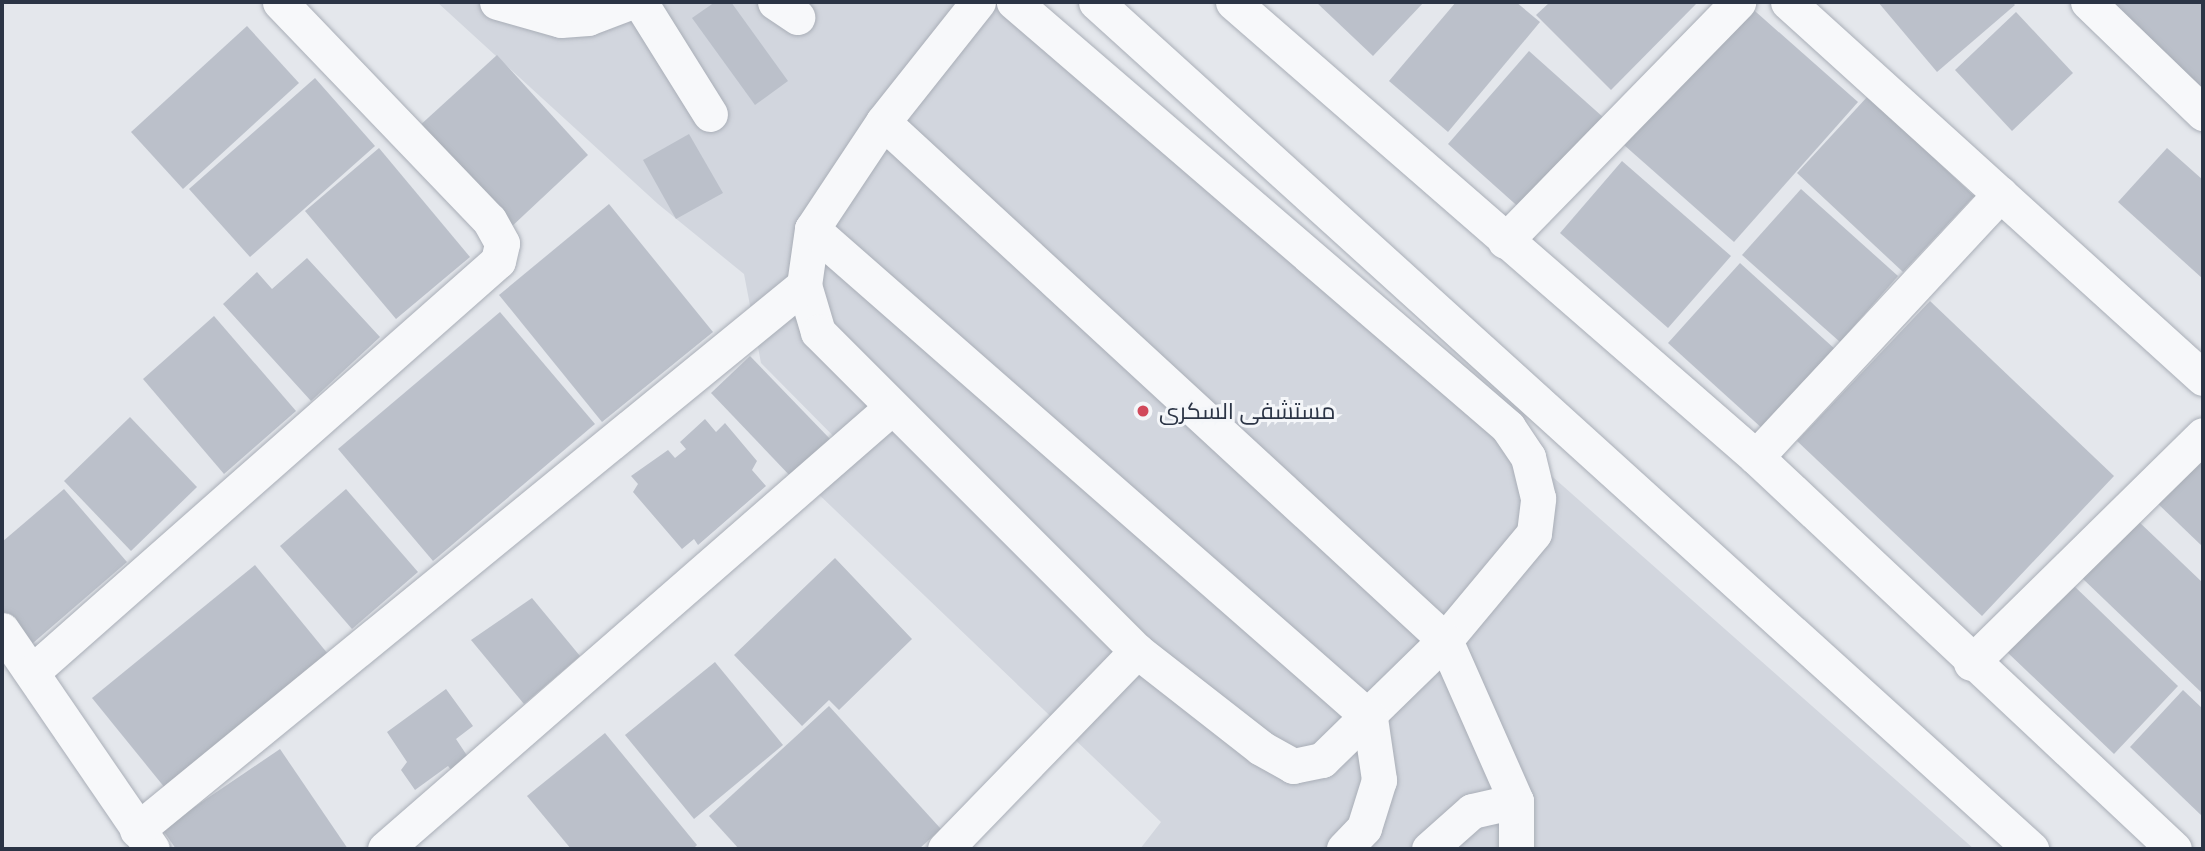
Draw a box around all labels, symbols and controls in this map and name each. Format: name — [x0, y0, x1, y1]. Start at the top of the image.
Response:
place label: مستشفى السكرى — [1159, 397, 1336, 425]
marker: مستشفى السكرى — [1133, 401, 1153, 421]

